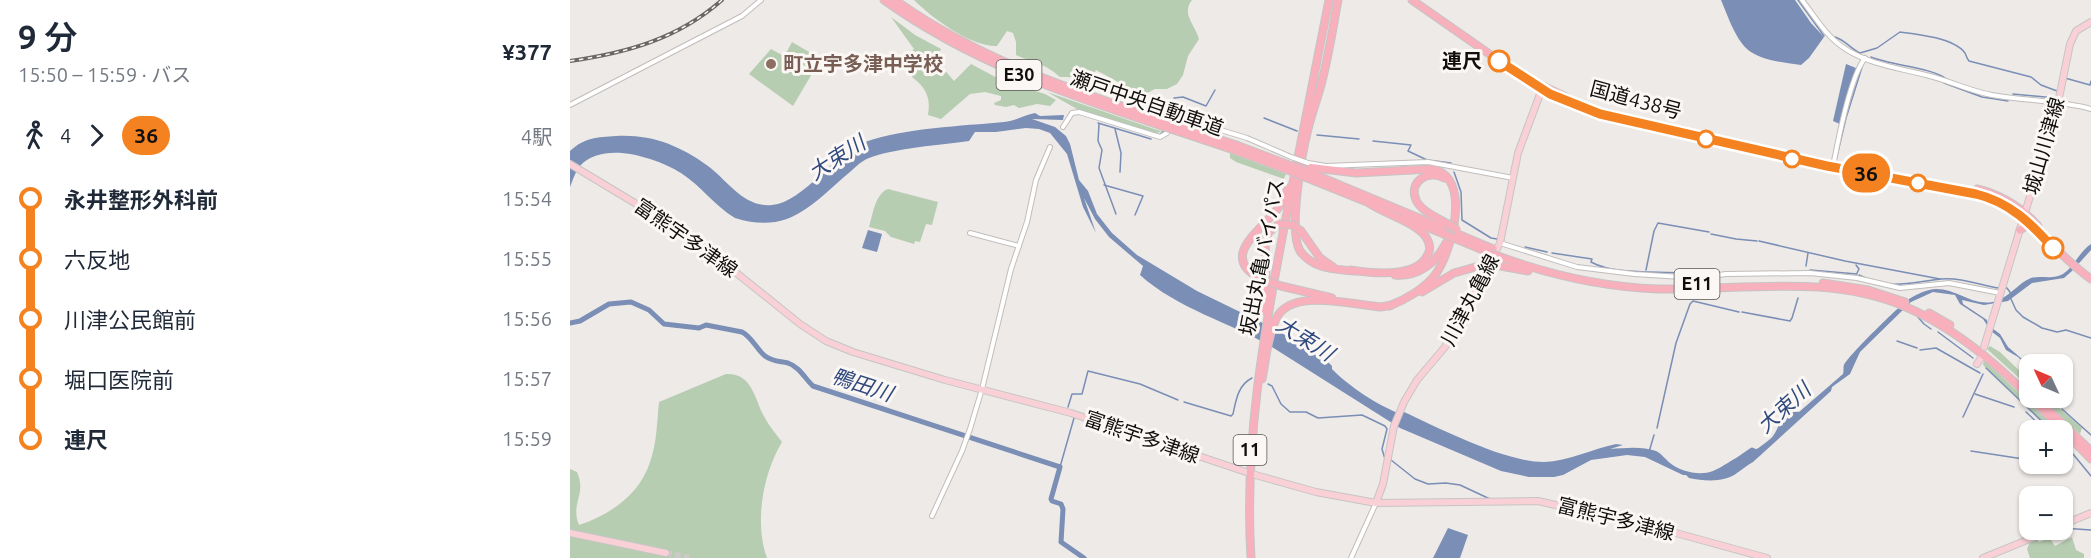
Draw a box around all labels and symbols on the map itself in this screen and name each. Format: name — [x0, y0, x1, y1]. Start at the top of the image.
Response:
place label: 連尺 — [1442, 49, 1482, 72]
marker: 連尺 — [1488, 50, 1510, 72]
place label: 町立宇多津中学校 — [783, 52, 943, 75]
marker: 町立宇多津中学校 — [764, 57, 778, 71]
road number: E30 — [996, 60, 1042, 90]
street label: 瀬戸中央自動車道 — [1068, 66, 1227, 139]
street label: 国道438号 — [1588, 76, 1684, 123]
street label: 城山川津線 — [2019, 95, 2068, 197]
water label: 大束川 — [804, 129, 871, 184]
unlabelled marker — [1697, 130, 1715, 148]
unlabelled marker — [1783, 150, 1801, 168]
line badge: 36 — [1839, 154, 1893, 192]
unlabelled marker — [1909, 174, 1927, 192]
street label: 坂出丸亀バイパス — [1235, 176, 1288, 337]
street label: 富熊宇多津線 — [631, 194, 742, 281]
unlabelled marker — [2042, 237, 2064, 259]
street label: 川津丸亀線 — [1436, 250, 1503, 349]
road number: E11 — [1674, 269, 1720, 299]
water label: 大束川 — [1272, 311, 1340, 366]
north arrow — [2019, 354, 2073, 408]
water label: 鴨田川 — [829, 363, 898, 406]
water label: 大束川 — [1752, 376, 1816, 437]
street label: 富熊宇多津線 — [1082, 406, 1203, 467]
road number: 11 — [1234, 435, 1266, 465]
street label: 富熊宇多津線 — [1555, 493, 1677, 544]

